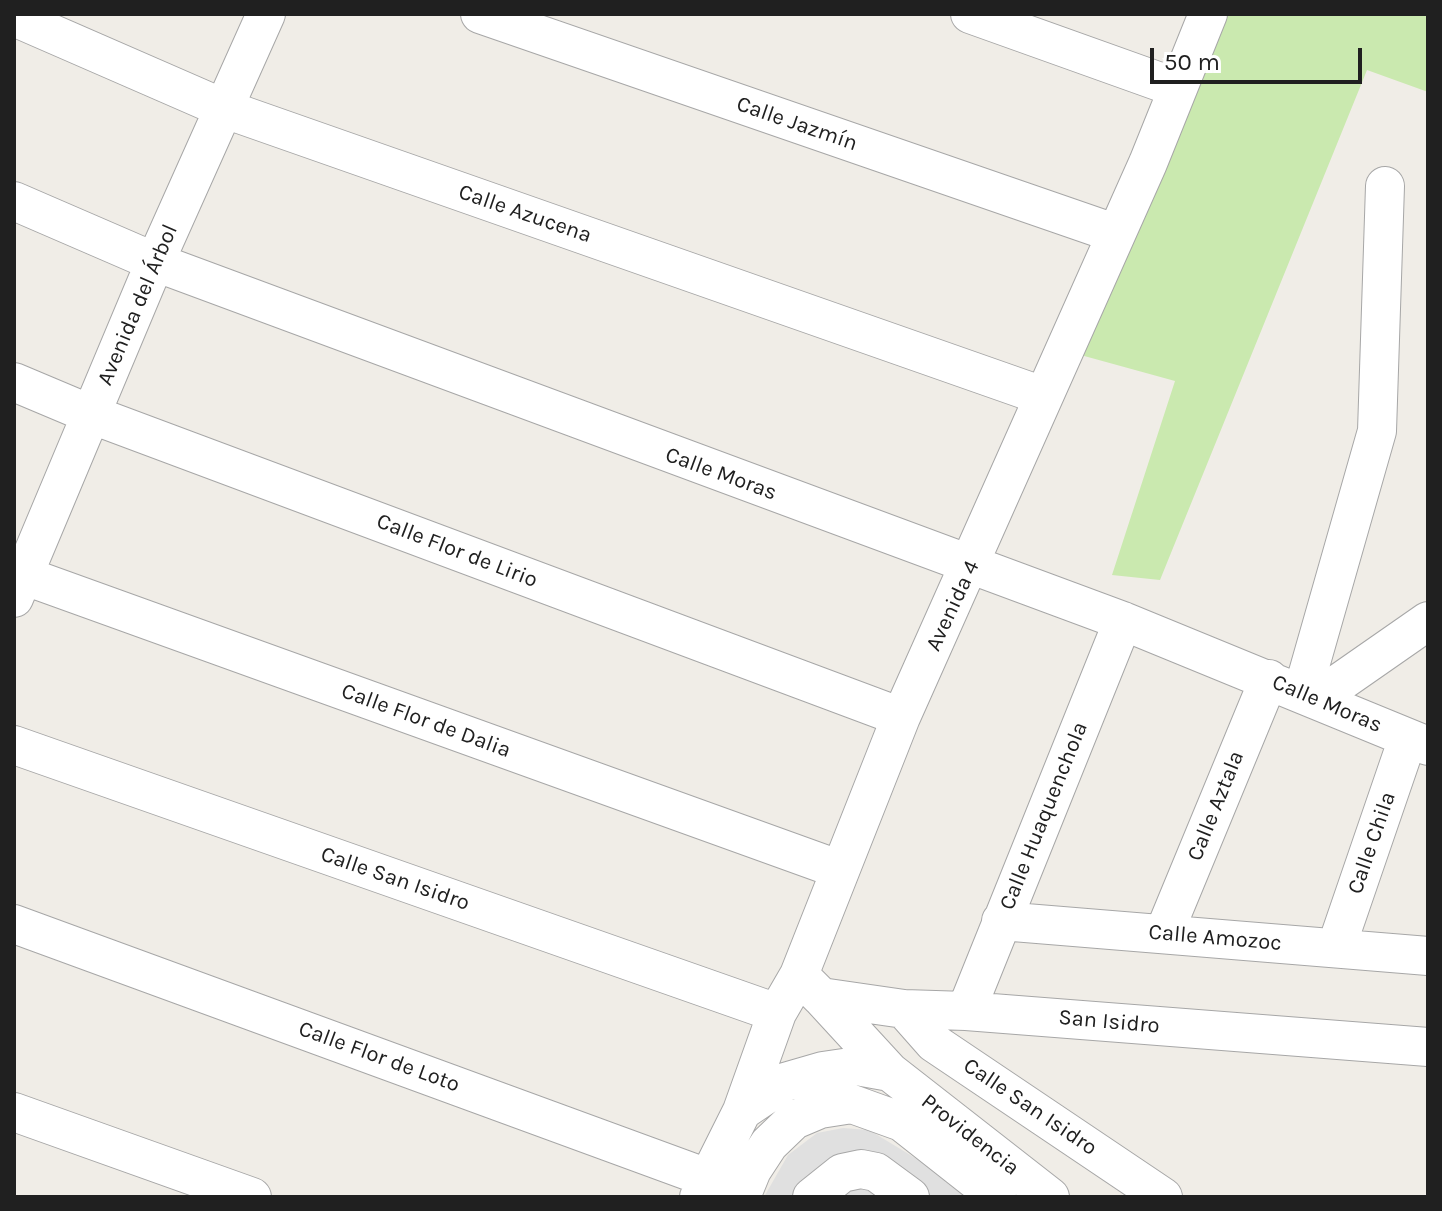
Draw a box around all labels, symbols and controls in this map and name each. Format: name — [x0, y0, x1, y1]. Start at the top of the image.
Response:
scale bar — [1154, 32, 1366, 82]
text: 50 m — [1164, 48, 1220, 76]
street label: Calle Jazmín — [733, 91, 861, 157]
street label: Calle Azucena — [455, 179, 595, 249]
street label: Avenida del Árbol — [92, 221, 184, 389]
street label: Calle Moras — [662, 442, 780, 506]
street label: Calle Flor de Lirio — [373, 508, 541, 594]
street label: Avenida 4 — [921, 556, 985, 656]
street label: Calle Moras — [1268, 669, 1386, 739]
street label: Calle Flor de Dalia — [338, 678, 514, 764]
street label: Calle Huaquenchola — [994, 718, 1094, 914]
street label: Calle Aztala — [1182, 747, 1250, 865]
street label: Calle Chila — [1342, 789, 1402, 897]
street label: Calle San Isidro — [317, 841, 473, 917]
street label: Calle Amozoc — [1147, 919, 1283, 957]
street label: San Isidro — [1057, 1004, 1161, 1040]
street label: Calle Flor de Loto — [295, 1016, 463, 1098]
street label: Calle San Isidro — [958, 1053, 1102, 1161]
street label: Providencia — [916, 1088, 1024, 1182]

